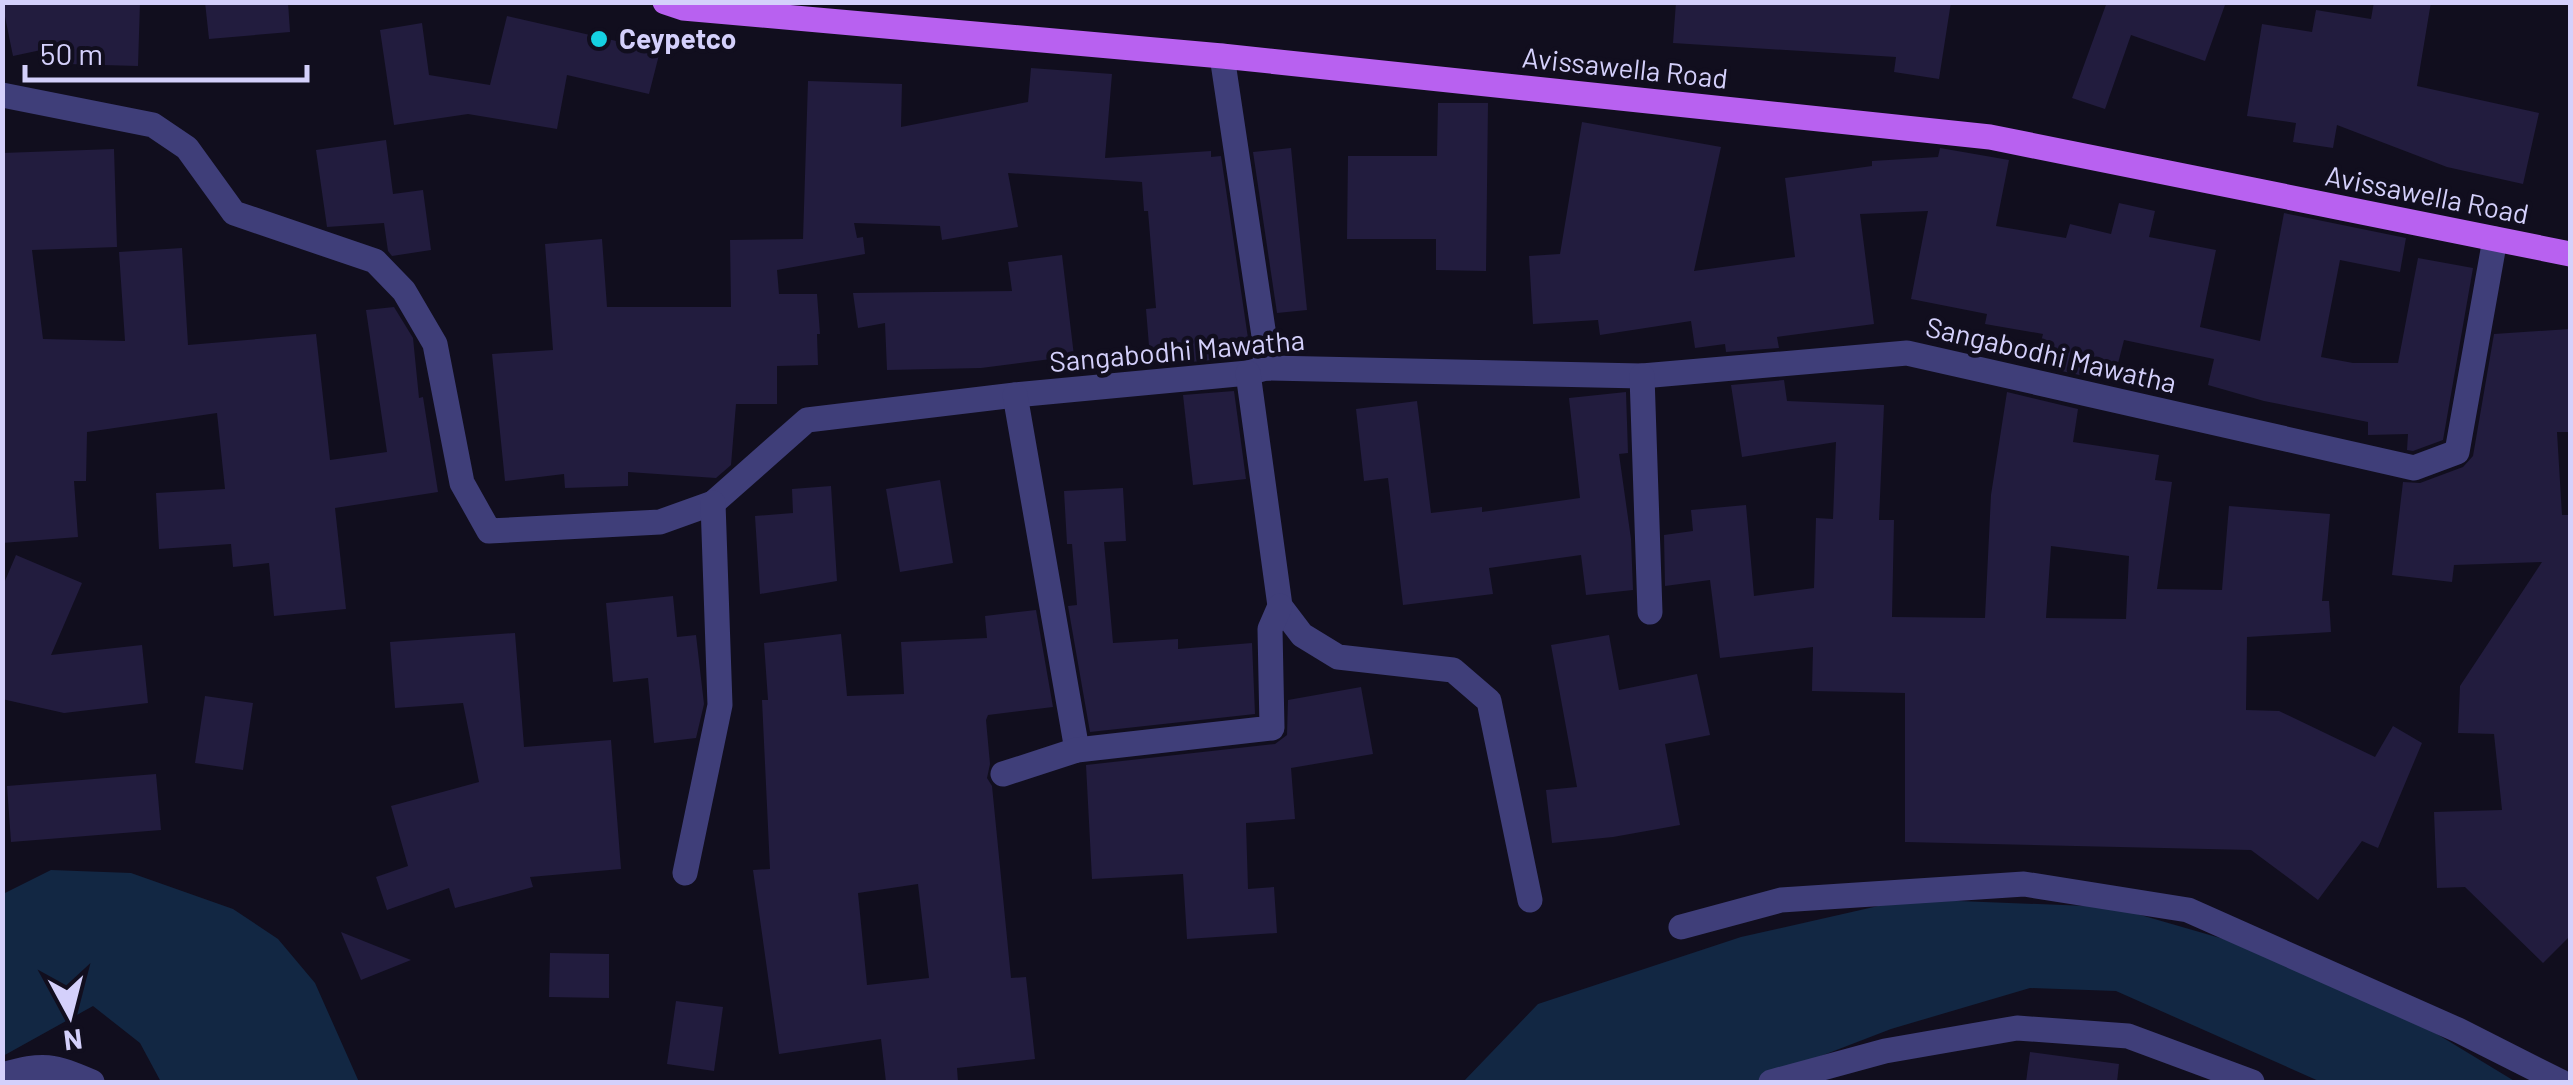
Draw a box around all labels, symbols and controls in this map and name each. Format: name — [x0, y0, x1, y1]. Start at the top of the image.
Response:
scale bar — [25, 20, 308, 82]
place label: Ceypetco — [619, 21, 736, 55]
marker: Ceypetco — [588, 28, 610, 50]
text: 50 m — [40, 35, 103, 71]
street label: Avissawella Road — [1521, 39, 1730, 95]
street label: Avissawella Road — [2323, 158, 2532, 230]
street label: Sangabodhi Mawatha — [1923, 309, 2180, 399]
street label: Sangabodhi Mawatha — [1048, 322, 1306, 378]
north arrow — [20, 965, 120, 1065]
text: N — [62, 1023, 84, 1059]

